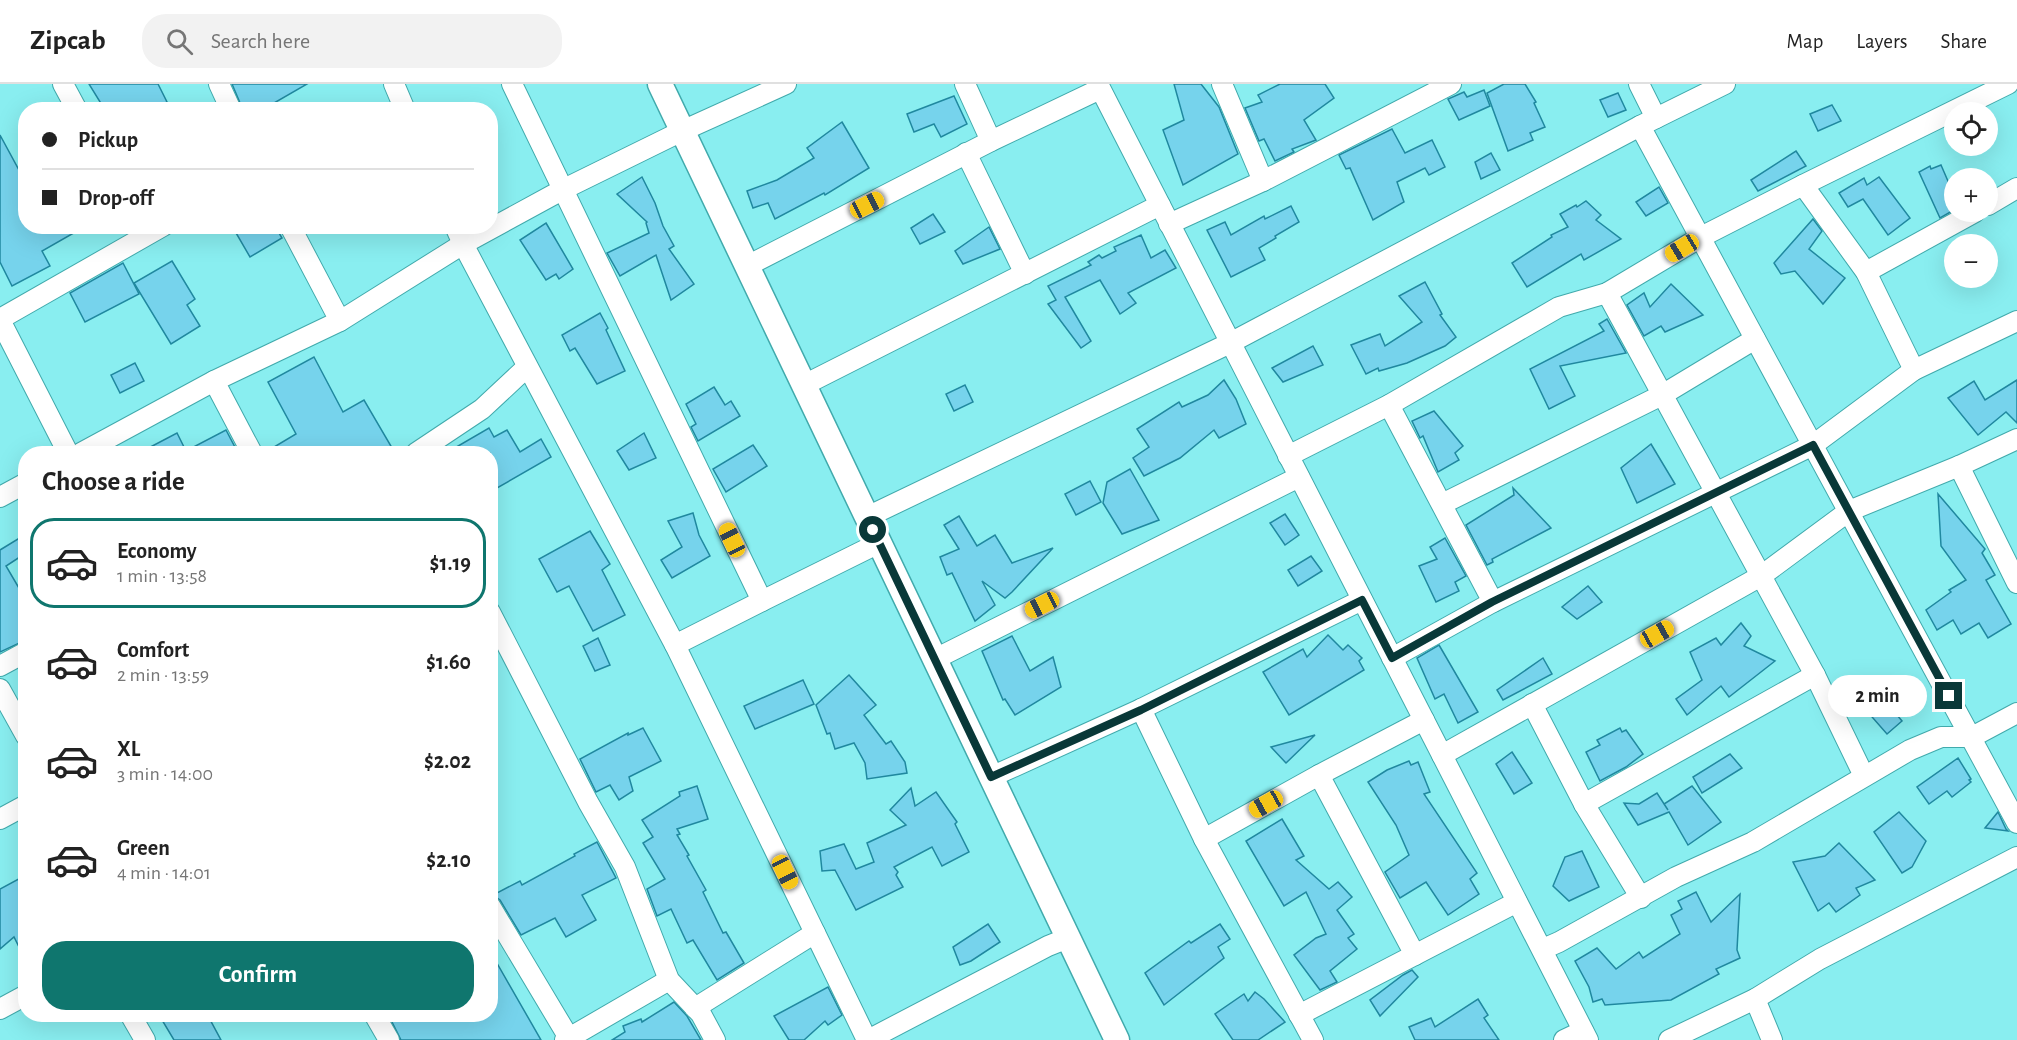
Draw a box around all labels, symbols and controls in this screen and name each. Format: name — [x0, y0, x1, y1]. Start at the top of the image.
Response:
search box — [142, 14, 562, 68]
icon: search — [163, 25, 196, 58]
text: Zipcab — [30, 27, 106, 55]
text: Search here — [211, 30, 310, 52]
text: Map — [1787, 31, 1823, 52]
text: Layers — [1856, 31, 1907, 52]
text: Share — [1940, 31, 1987, 52]
map controls — [1944, 102, 1998, 288]
button: locate — [1944, 102, 1998, 156]
text: Pickup — [78, 129, 138, 151]
button: + — [1944, 168, 1998, 222]
text: Drop-off — [78, 187, 154, 209]
car — [847, 189, 887, 221]
car — [1662, 231, 1702, 265]
button: − — [1944, 234, 1998, 288]
text: Choose a ride — [42, 468, 185, 495]
route start — [859, 516, 886, 543]
car — [716, 520, 748, 560]
icon: car — [45, 536, 99, 590]
text: Economy — [117, 540, 197, 562]
text: $1.19 — [430, 552, 471, 574]
text: 1 min · 13:58 — [117, 566, 207, 586]
car — [1022, 589, 1062, 621]
car — [1637, 617, 1677, 651]
icon: car — [45, 635, 99, 689]
text: Comfort — [117, 639, 189, 661]
text: $1.60 — [426, 651, 471, 673]
text: 2 min · 13:59 — [117, 665, 209, 685]
callout: 2 min — [1829, 675, 1928, 717]
route end — [1935, 682, 1962, 709]
text: 2 min — [1855, 686, 1900, 706]
icon: car — [45, 734, 99, 788]
text: XL — [117, 738, 140, 760]
text: $2.02 — [424, 750, 471, 772]
text: 3 min · 14:00 — [117, 764, 213, 784]
car — [1246, 787, 1286, 821]
icon: car — [45, 833, 99, 887]
text: Green — [117, 837, 170, 859]
text: $2.10 — [426, 849, 471, 871]
car — [769, 852, 801, 892]
text: 4 min · 14:01 — [117, 863, 211, 883]
button: Confirm — [42, 941, 474, 1010]

